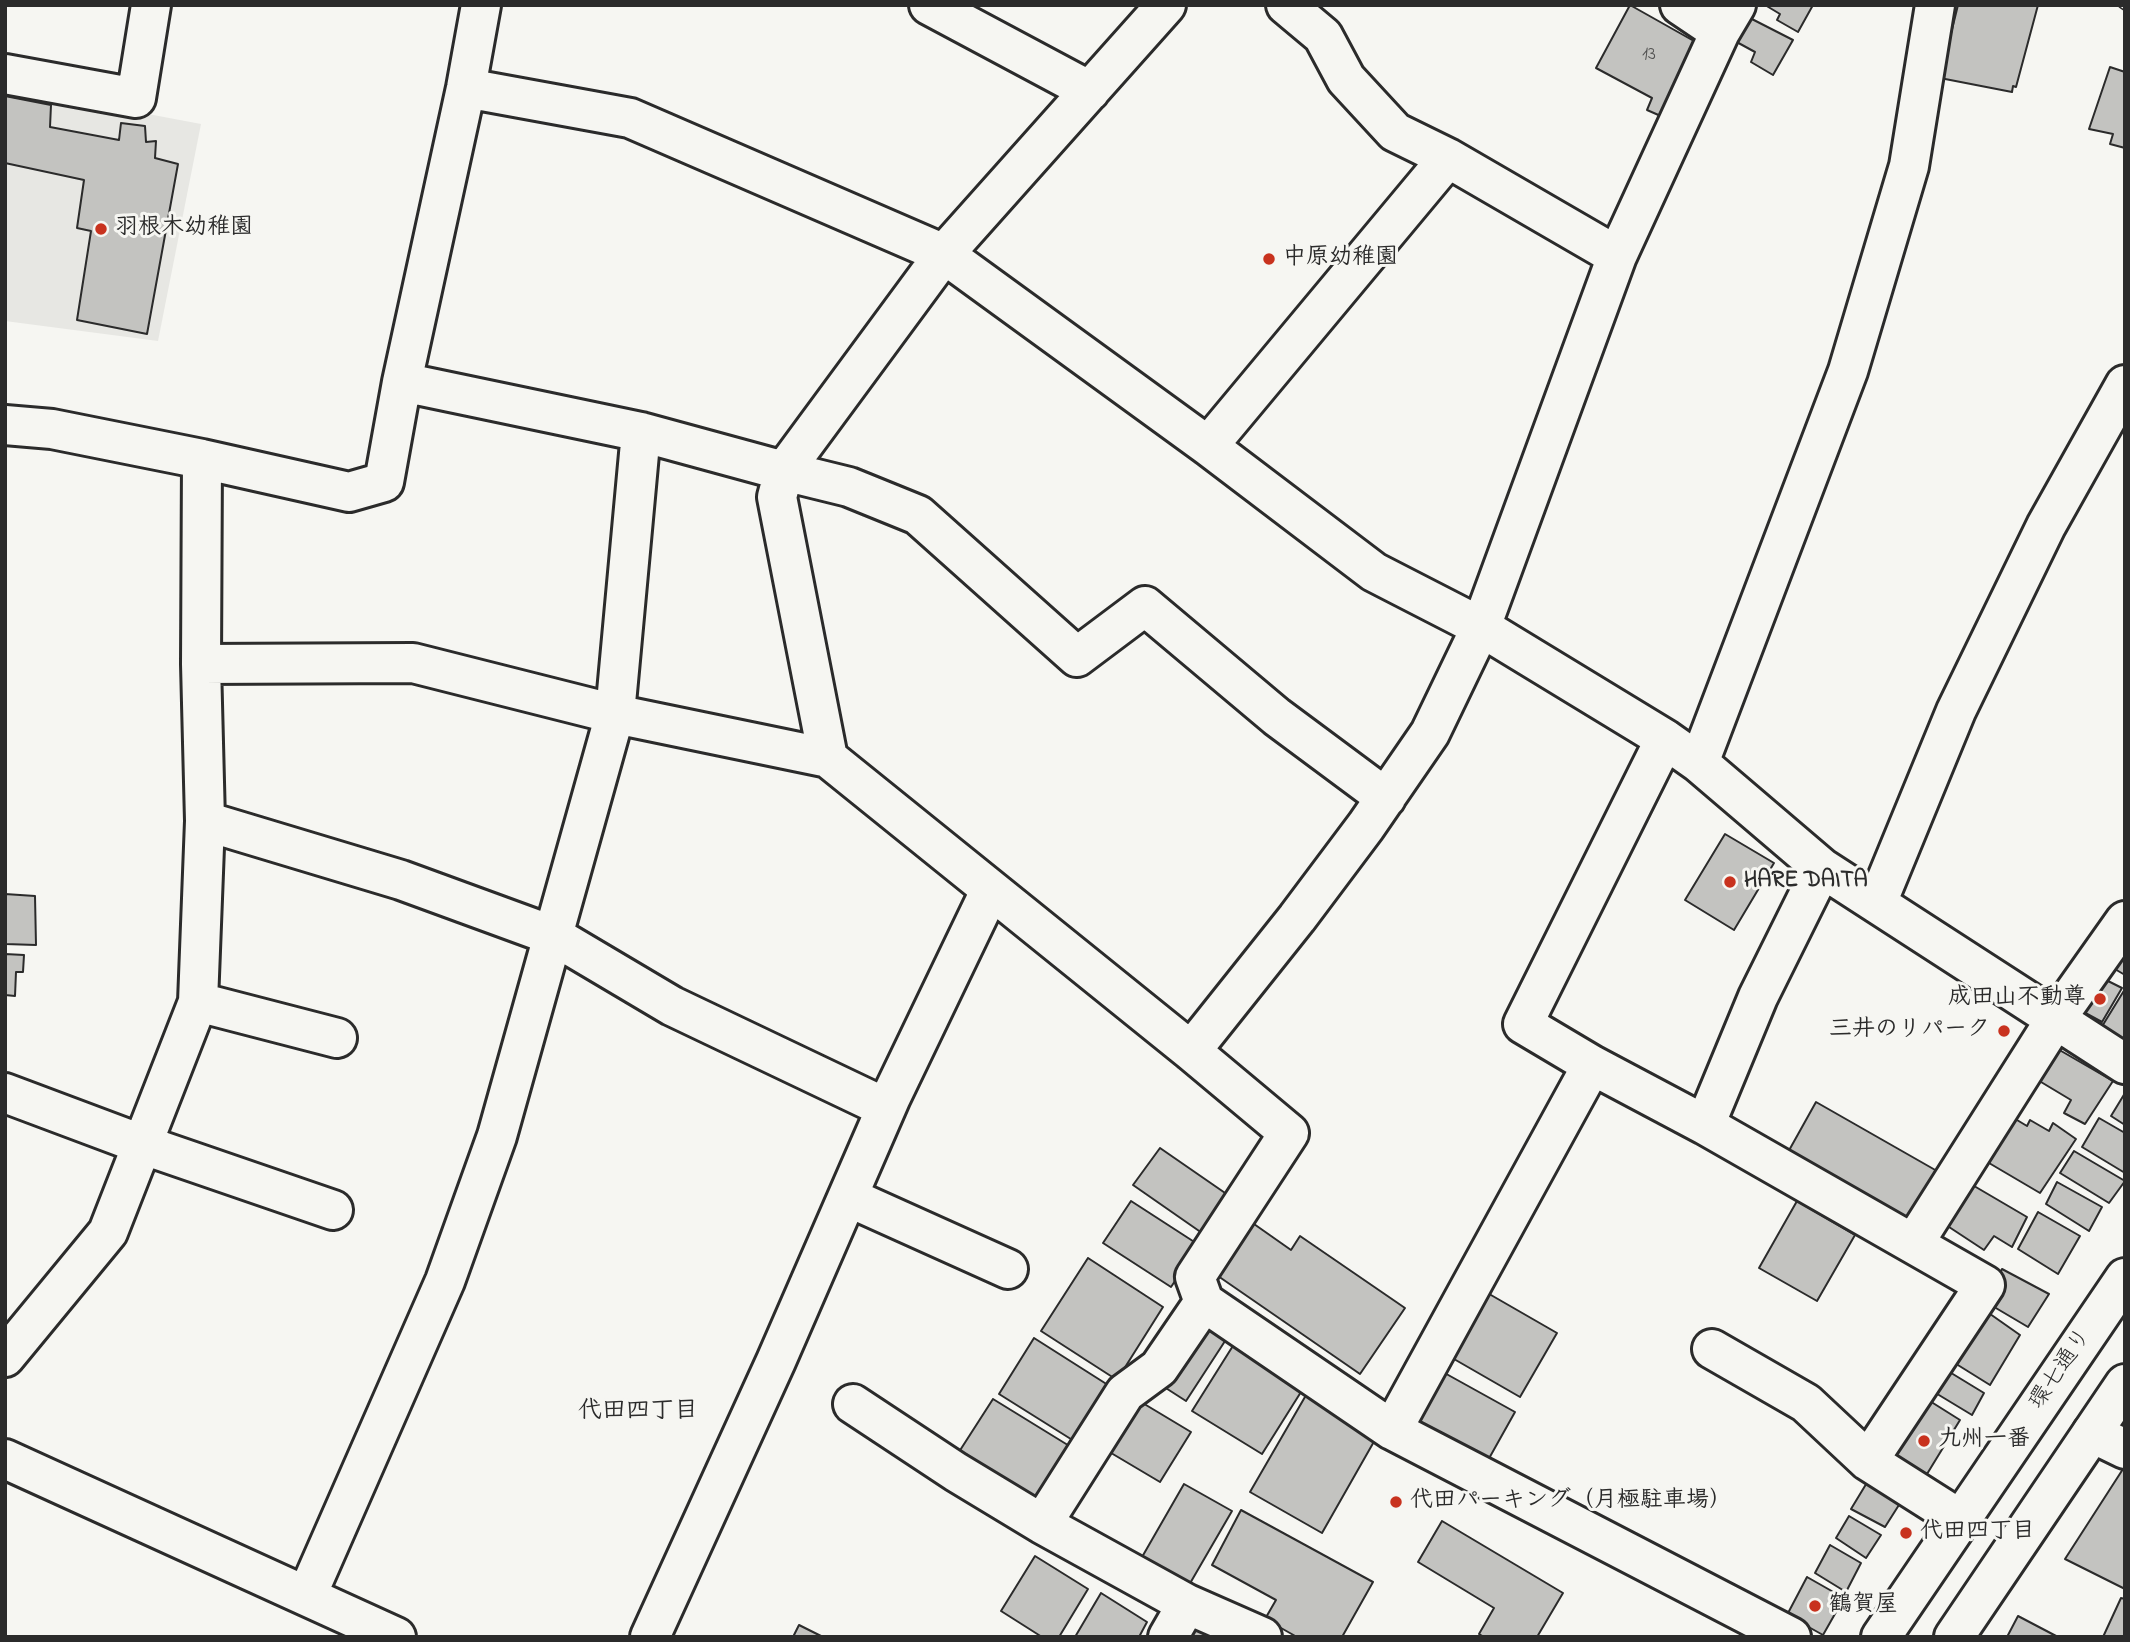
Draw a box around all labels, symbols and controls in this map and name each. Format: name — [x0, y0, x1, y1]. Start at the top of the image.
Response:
house number: 13 — [1642, 45, 1656, 67]
place label: 羽根木幼稚園 — [115, 215, 253, 243]
marker: 羽根木幼稚園 — [93, 221, 109, 237]
place label: 中原幼稚園 — [1283, 245, 1398, 273]
marker: 中原幼稚園 — [1261, 251, 1277, 267]
place label: HARE DAITA — [1744, 868, 1868, 896]
marker: HARE DAITA — [1722, 874, 1738, 890]
place label: 成田山不動尊 — [1948, 985, 2086, 1013]
marker: 成田山不動尊 — [2092, 991, 2108, 1007]
place label: 三井のリパーク — [1829, 1017, 1990, 1045]
marker: 三井のリパーク — [1996, 1023, 2012, 1039]
street label: 環七通り — [2025, 1324, 2099, 1416]
district label: 代田四丁目 — [578, 1399, 698, 1427]
place label: 九州一番 — [1938, 1427, 2030, 1455]
marker: 九州一番 — [1916, 1433, 1932, 1449]
place label: 代田パーキング（月極駐車場） — [1410, 1488, 1732, 1516]
marker: 代田パーキング（月極駐車場） — [1388, 1494, 1404, 1510]
place label: 代田四丁目 — [1920, 1519, 2035, 1547]
marker: 代田四丁目 — [1898, 1525, 1914, 1541]
place label: 鶴賀屋 — [1829, 1592, 1898, 1620]
marker: 鶴賀屋 — [1807, 1598, 1823, 1614]

